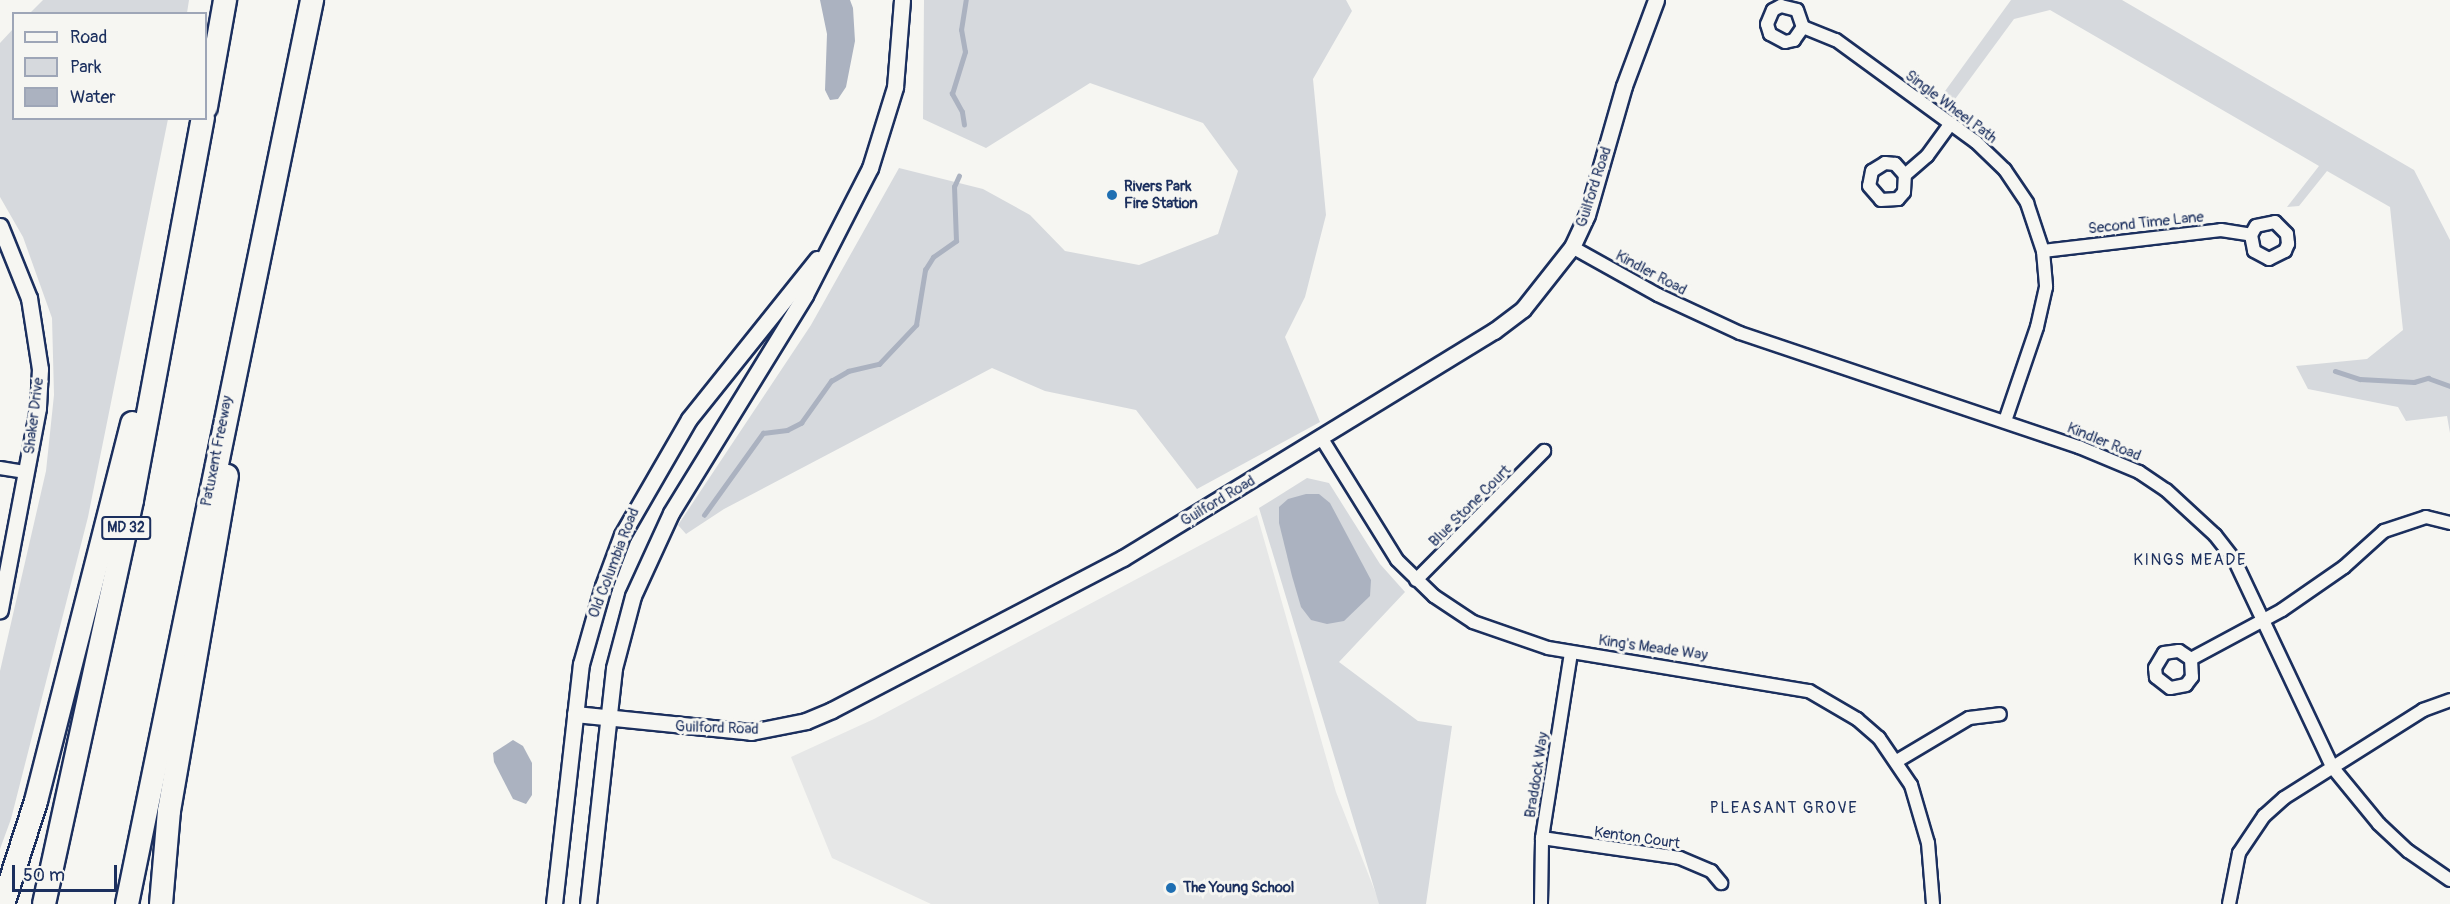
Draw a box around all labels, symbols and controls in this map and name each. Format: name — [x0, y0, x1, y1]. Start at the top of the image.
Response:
legend — [12, 12, 207, 120]
text: Road — [70, 26, 107, 49]
text: Park — [70, 56, 102, 79]
street label: Single Wheel Path — [1902, 67, 2000, 147]
text: Water — [70, 86, 116, 109]
street label: Guilford Road — [1573, 144, 1615, 230]
place label: Rivers Park Fire Station — [1124, 177, 1198, 212]
marker: Rivers Park Fire Station — [1105, 188, 1119, 202]
street label: Second Time Lane — [2087, 208, 2205, 238]
street label: Kindler Road — [1612, 247, 1690, 299]
street label: Shaker Drive — [20, 377, 48, 455]
street label: Patuxent Freeway — [197, 394, 237, 508]
street label: Kindler Road — [2064, 419, 2144, 465]
street label: Blue Stone Court — [1425, 461, 1515, 551]
street label: Guilford Road — [1177, 472, 1259, 530]
street label: Old Columbia Road — [585, 505, 643, 621]
road number: MD 32 — [100, 517, 152, 539]
district label: KINGS MEADE — [2133, 550, 2247, 570]
street label: King's Meade Way — [1597, 631, 1709, 665]
street label: Guilford Road — [675, 718, 759, 738]
street label: Braddock Way — [1521, 731, 1553, 819]
district label: PLEASANT GROVE — [1710, 798, 1858, 818]
street label: Kenton Court — [1593, 823, 1681, 853]
scale bar — [15, 853, 120, 891]
text: 50 m — [23, 864, 65, 887]
place label: The Young School — [1183, 879, 1294, 897]
marker: The Young School — [1164, 881, 1178, 895]

